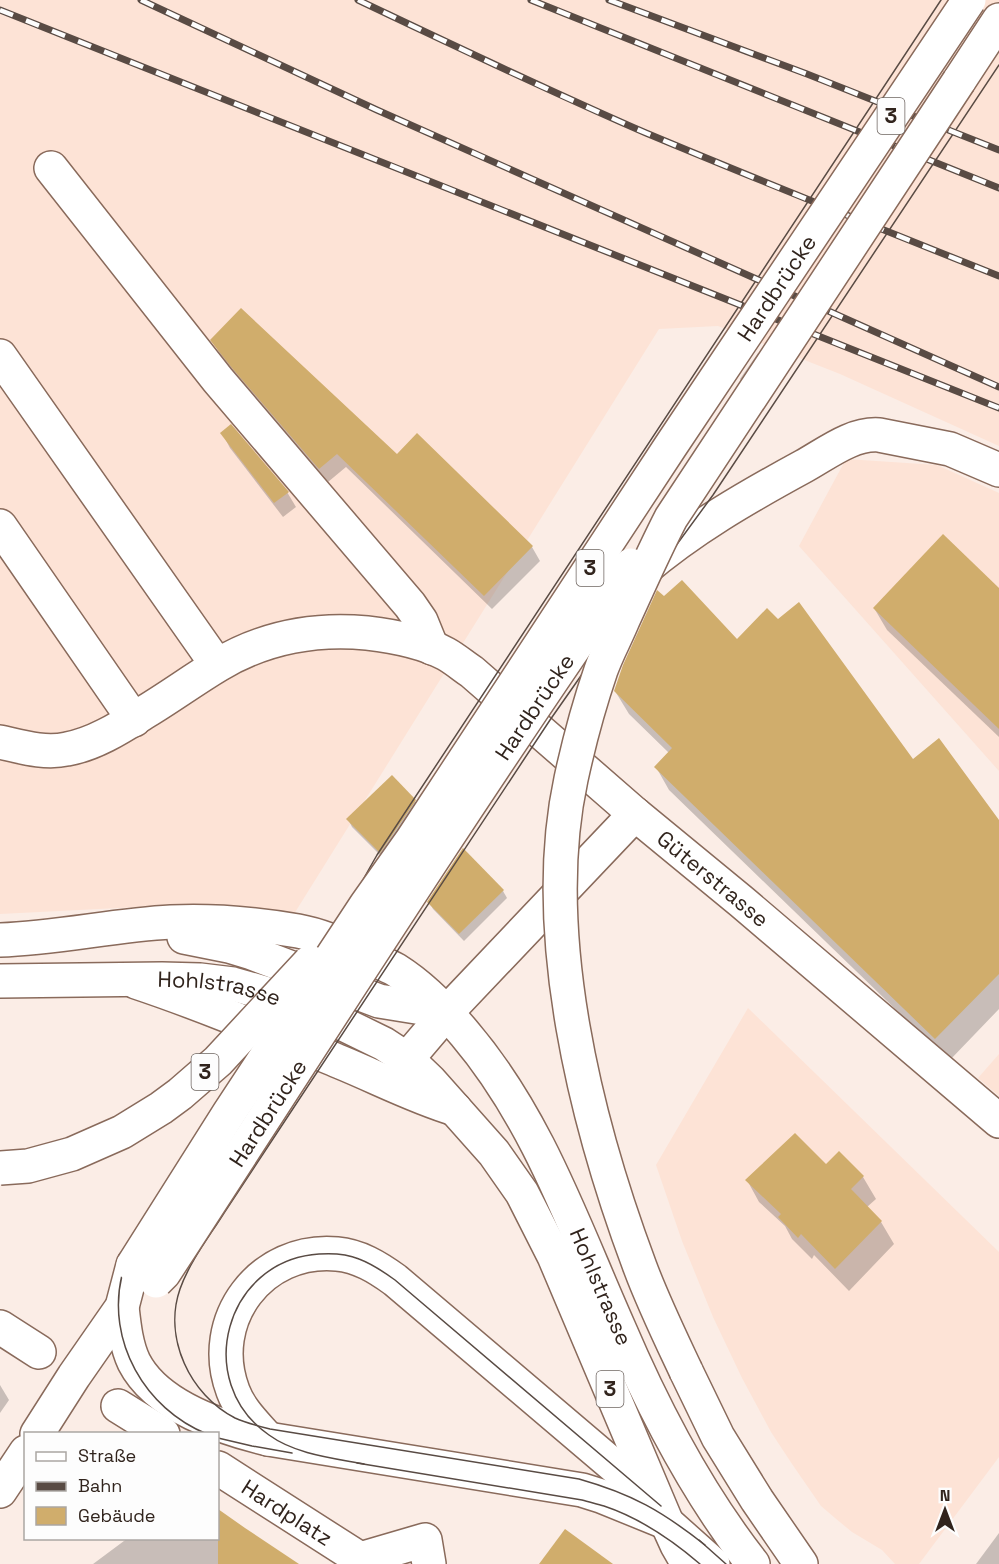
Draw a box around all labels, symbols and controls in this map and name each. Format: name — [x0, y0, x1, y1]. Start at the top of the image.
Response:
road number: 3 — [878, 98, 904, 134]
street label: Hardbrücke — [731, 229, 822, 347]
road number: 3 — [576, 550, 604, 586]
street label: Hardbrücke — [489, 648, 580, 765]
street label: Güterstrasse — [651, 824, 775, 933]
street label: Hohlstrasse — [157, 965, 285, 1012]
road number: 3 — [192, 1054, 218, 1090]
street label: Hardbrücke — [223, 1054, 313, 1172]
street label: Hohlstrasse — [564, 1224, 639, 1350]
road number: 3 — [596, 1371, 624, 1407]
legend — [24, 1432, 219, 1540]
text: Straße — [78, 1444, 136, 1467]
street label: Hardplatz — [236, 1473, 338, 1552]
text: Bahn — [78, 1474, 122, 1497]
north arrow — [915, 1480, 975, 1540]
text: N — [940, 1485, 950, 1506]
text: Gebäude — [78, 1504, 156, 1527]

